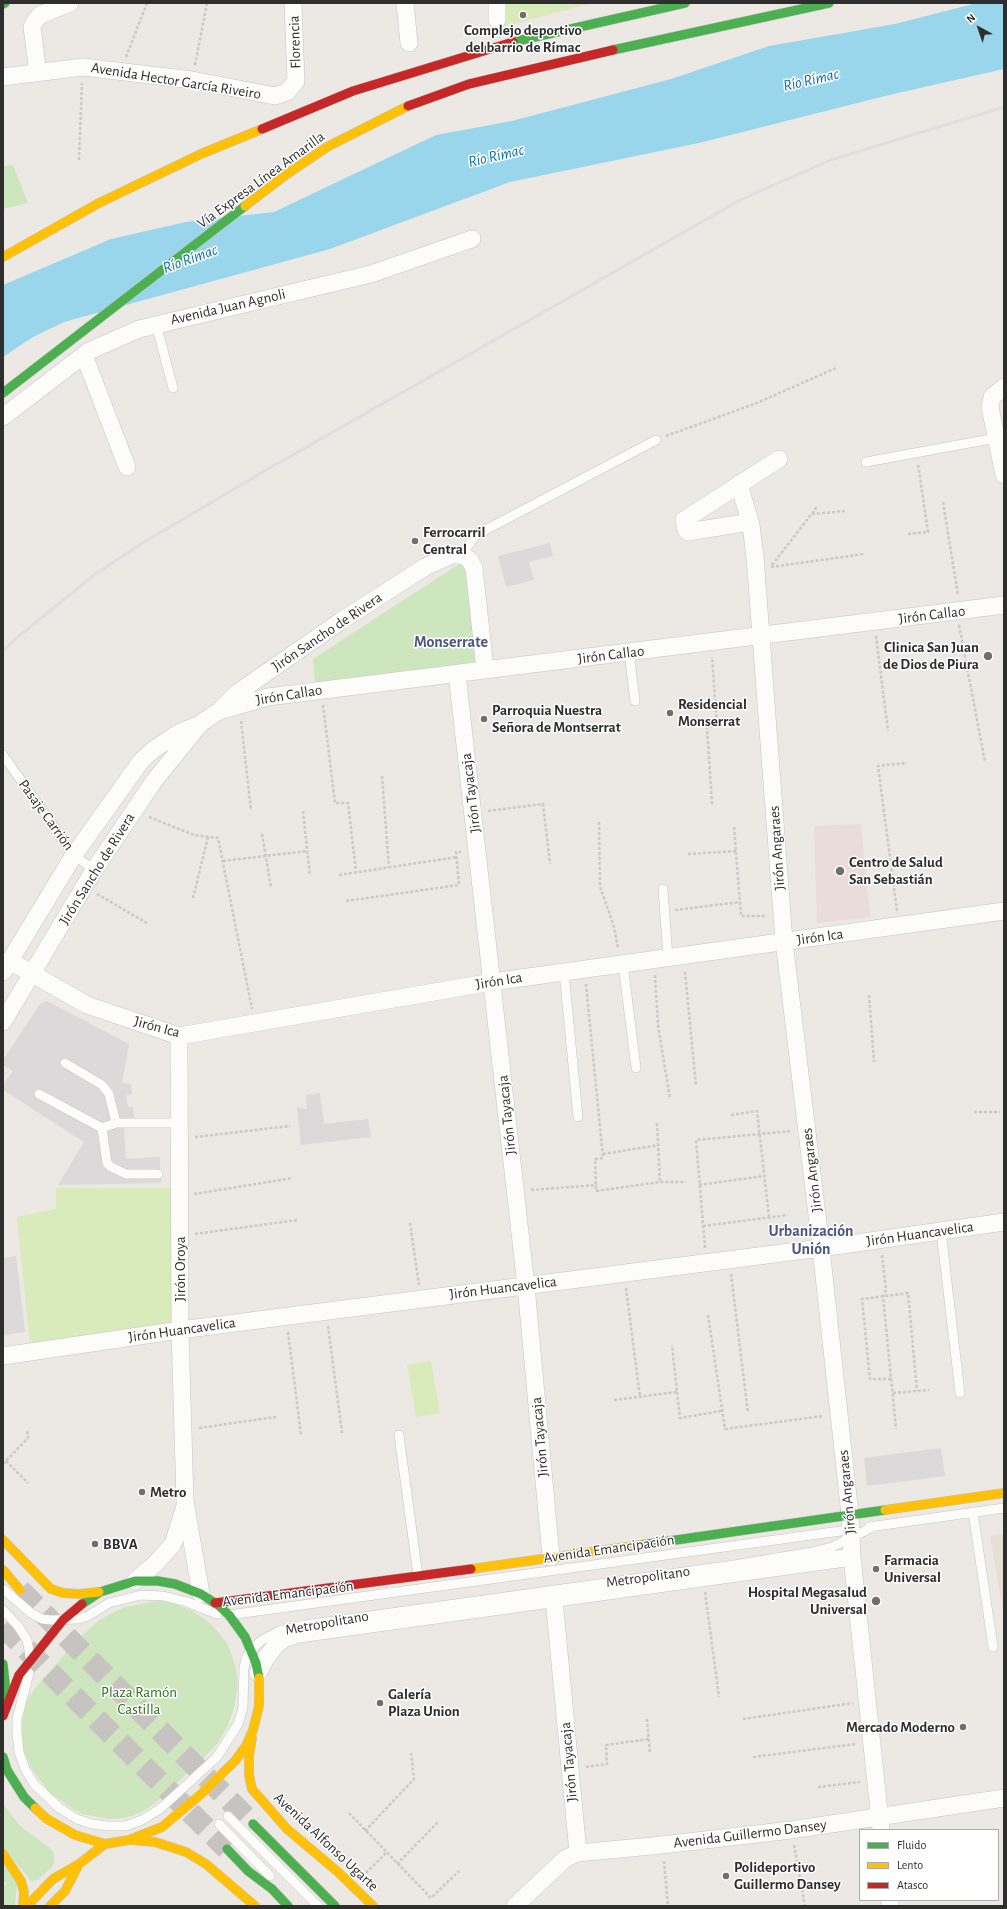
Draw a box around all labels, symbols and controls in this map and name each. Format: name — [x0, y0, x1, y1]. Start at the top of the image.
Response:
north arrow — [959, 8, 999, 48]
marker: Complejo deportivo del barrio de Rímac — [518, 10, 528, 20]
text: N — [964, 12, 977, 25]
street label: Florencia — [285, 15, 305, 69]
place label: Complejo deportivo del barrio de Rímac — [464, 21, 582, 56]
street label: Avenida Hector García Riveiro — [90, 59, 262, 103]
water label: Río Rímac — [781, 64, 841, 96]
street label: Vía Expresa Línea Amarilla — [194, 128, 328, 232]
water label: Río Rímac — [466, 140, 526, 172]
water label: Río Rímac — [160, 240, 220, 278]
street label: Avenida Juan Agnoli — [169, 285, 287, 329]
place label: Ferrocarril Central — [423, 523, 485, 558]
marker: Ferrocarril Central — [410, 536, 420, 546]
street label: Jirón Sancho de Rivera — [268, 588, 386, 676]
street label: Jirón Callao — [898, 602, 966, 628]
district label: Monserrate — [414, 632, 488, 652]
place label: Clinica San Juan de Dios de Piura — [883, 638, 979, 673]
street label: Jirón Callao — [577, 642, 645, 668]
marker: Clinica San Juan de Dios de Piura — [982, 650, 994, 662]
street label: Jirón Callao — [255, 681, 323, 709]
place label: Residencial Monserrat — [678, 695, 747, 730]
place label: Parroquia Nuestra Señora de Montserrat — [492, 701, 621, 736]
marker: Residencial Monserrat — [665, 708, 675, 718]
marker: Parroquia Nuestra Señora de Montserrat — [479, 714, 489, 724]
street label: Jirón Tayacaja — [457, 752, 485, 834]
street label: Pasaje Carrión — [14, 776, 78, 854]
street label: Jirón Angaraes — [765, 805, 789, 891]
street label: Jirón Sancho de Rivera — [55, 810, 139, 928]
place label: Centro de Salud San Sebastián — [849, 853, 943, 888]
marker: Centro de Salud San Sebastián — [834, 865, 846, 877]
street label: Jirón Ica — [796, 925, 844, 949]
street label: Jirón Ica — [474, 968, 524, 994]
street label: Jirón Ica — [132, 1012, 182, 1042]
street label: Jirón Tayacaja — [494, 1074, 520, 1156]
street label: Jirón Angaraes — [798, 1127, 826, 1213]
street label: Jirón Huancavelica — [865, 1218, 975, 1250]
district label: Urbanización Unión — [768, 1221, 854, 1259]
street label: Jirón Oroya — [171, 1236, 189, 1302]
street label: Jirón Huancavelica — [448, 1272, 558, 1304]
street label: Jirón Huancavelica — [127, 1314, 237, 1346]
street label: Jirón Tayacaja — [528, 1396, 552, 1478]
street label: Jirón Angaraes — [834, 1449, 860, 1535]
place label: Metro — [150, 1483, 186, 1501]
marker: Metro — [137, 1487, 147, 1497]
street label: Avenida Emancipación — [542, 1531, 676, 1567]
place label: BBVA — [103, 1535, 138, 1553]
marker: BBVA — [90, 1539, 100, 1549]
place label: Farmacia Universal — [884, 1551, 941, 1586]
street label: Metropolitano — [605, 1562, 691, 1592]
marker: Farmacia Universal — [871, 1564, 881, 1574]
street label: Avenida Emancipación — [221, 1577, 355, 1611]
place label: Hospital Megasalud Universal — [748, 1583, 867, 1618]
marker: Hospital Megasalud Universal — [870, 1595, 882, 1607]
street label: Metropolitano — [284, 1607, 370, 1639]
park label: Plaza Ramón Castilla — [101, 1683, 177, 1718]
place label: Galería Plaza Union — [388, 1685, 460, 1720]
marker: Galería Plaza Union — [375, 1698, 385, 1708]
place label: Mercado Moderno — [846, 1718, 955, 1736]
street label: Jirón Tayacaja — [557, 1721, 581, 1803]
marker: Mercado Moderno — [958, 1722, 968, 1732]
street label: Avenida Alfonso Ugarte — [270, 1789, 382, 1895]
street label: Avenida Guillermo Dansey — [672, 1816, 828, 1852]
legend — [859, 1829, 999, 1901]
text: Fluido — [897, 1839, 926, 1851]
place label: Polideportivo Guillermo Dansey — [734, 1858, 841, 1893]
text: Lento — [897, 1859, 923, 1871]
marker: Polideportivo Guillermo Dansey — [721, 1871, 731, 1881]
text: Atasco — [897, 1879, 928, 1891]

